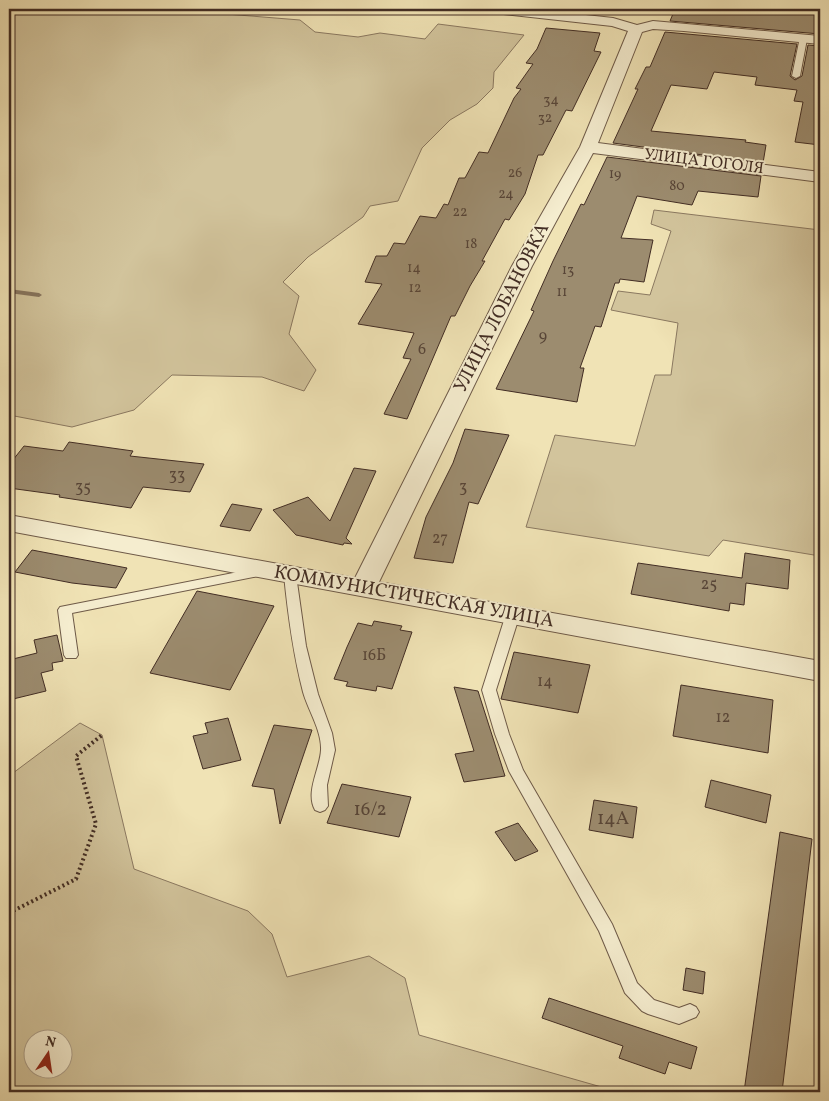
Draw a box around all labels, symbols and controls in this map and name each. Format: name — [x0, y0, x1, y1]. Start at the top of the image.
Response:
house number: 34 — [543, 91, 559, 110]
house number: 32 — [538, 109, 552, 128]
street label: УЛИЦА ГОГОЛЯ — [643, 144, 765, 180]
house number: 26 — [508, 164, 522, 183]
house number: 19 — [609, 165, 621, 184]
house number: 80 — [669, 177, 685, 196]
house number: 24 — [498, 185, 514, 204]
house number: 22 — [452, 203, 468, 222]
street label: УЛИЦА ЛОБАНОВКА — [448, 219, 556, 397]
house number: 18 — [465, 235, 477, 254]
house number: 14 — [407, 259, 421, 278]
house number: 13 — [562, 261, 574, 280]
house number: 12 — [409, 279, 421, 298]
house number: 11 — [557, 283, 567, 302]
house number: 9 — [539, 326, 547, 348]
house number: 6 — [418, 339, 426, 361]
house number: 33 — [169, 465, 185, 487]
house number: 35 — [75, 477, 91, 499]
house number: 3 — [459, 477, 467, 499]
house number: 27 — [432, 528, 448, 550]
street label: КОММУНИСТИЧЕСКАЯ УЛИЦА — [272, 560, 556, 634]
house number: 25 — [701, 574, 717, 596]
house number: 16Б — [362, 645, 386, 667]
house number: 14 — [537, 671, 553, 693]
house number: 12 — [716, 707, 730, 729]
house number: 16/2 — [353, 797, 387, 823]
house number: 14А — [597, 806, 629, 832]
north arrow — [22, 1028, 72, 1078]
text: N — [43, 1032, 58, 1053]

